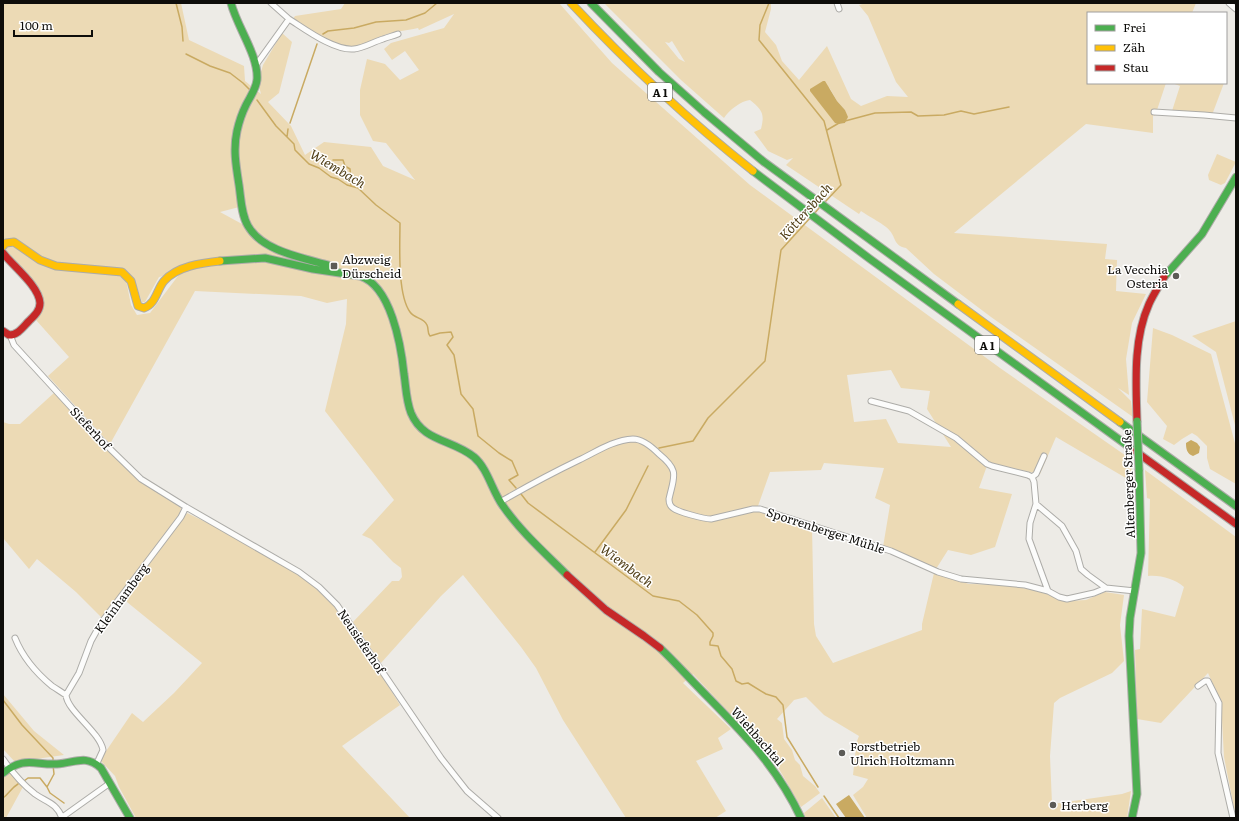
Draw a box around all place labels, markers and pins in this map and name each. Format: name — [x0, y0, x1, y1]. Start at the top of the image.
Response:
place label: Abzweig Dürscheid — [342, 250, 402, 282]
place label: La Vecchia Osteria — [1107, 260, 1169, 292]
marker: Abzweig Dürscheid — [329, 261, 339, 271]
marker: La Vecchia Osteria — [1171, 271, 1181, 281]
place label: Forstbetrieb Ulrich Holtzmann — [850, 737, 955, 769]
marker: Forstbetrieb Ulrich Holtzmann — [837, 748, 847, 758]
place label: Herberg — [1061, 796, 1109, 814]
marker: Herberg — [1048, 800, 1058, 810]

